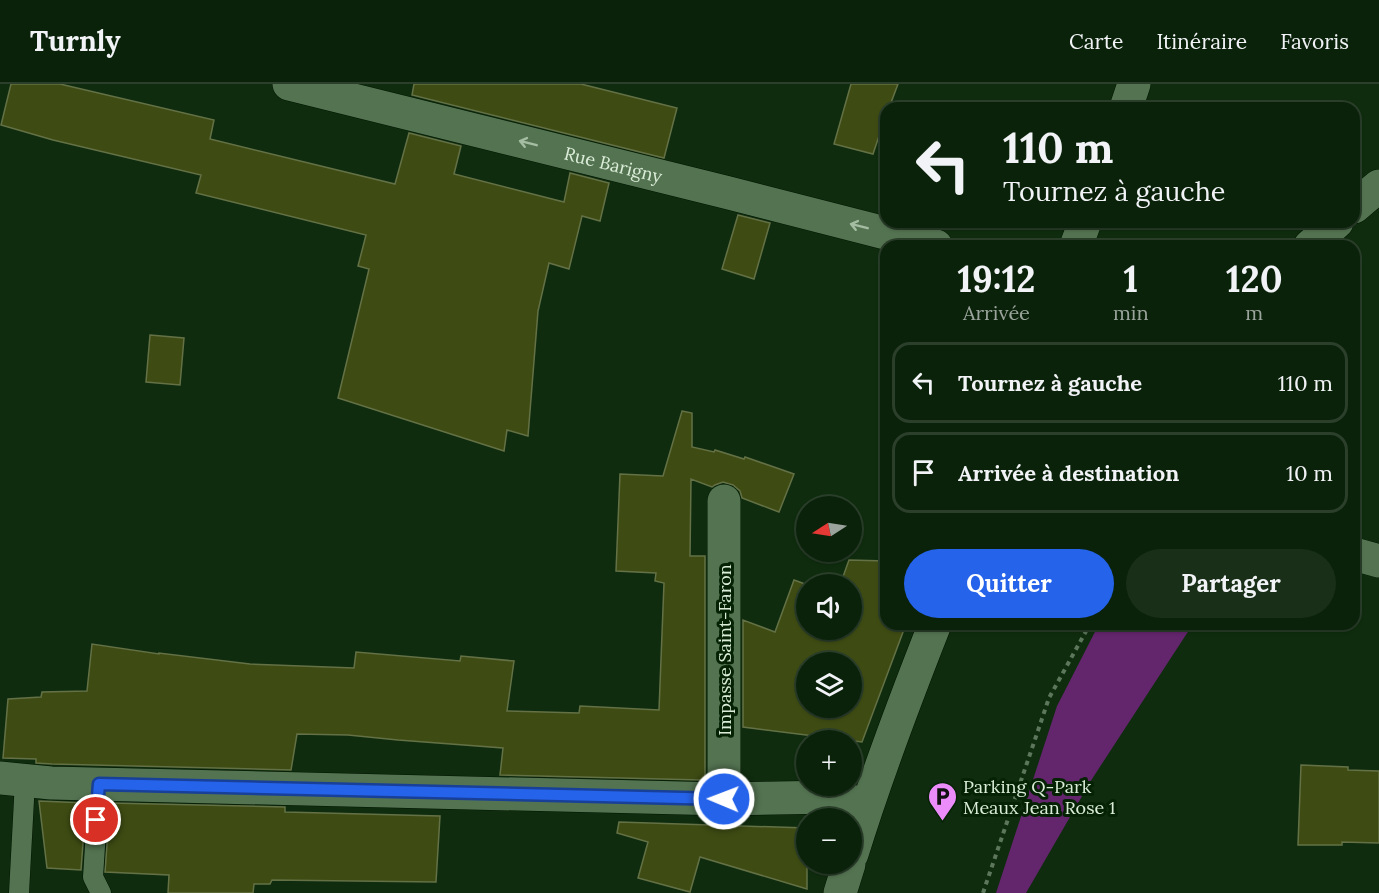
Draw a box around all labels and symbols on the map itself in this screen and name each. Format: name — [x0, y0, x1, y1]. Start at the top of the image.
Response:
one-way arrow — [518, 137, 537, 149]
street label: Rue Barigny — [562, 141, 665, 188]
one-way arrow — [850, 220, 869, 232]
north arrow — [796, 496, 862, 562]
street label: Impasse Saint-Faron — [713, 564, 736, 736]
position arrow — [692, 767, 756, 831]
place label: Parking Q-Park Meaux Jean Rose 1 — [963, 775, 1116, 819]
parking icon: Parking Q-Park Meaux Jean Rose 1 — [926, 780, 958, 822]
pin — [70, 794, 121, 845]

